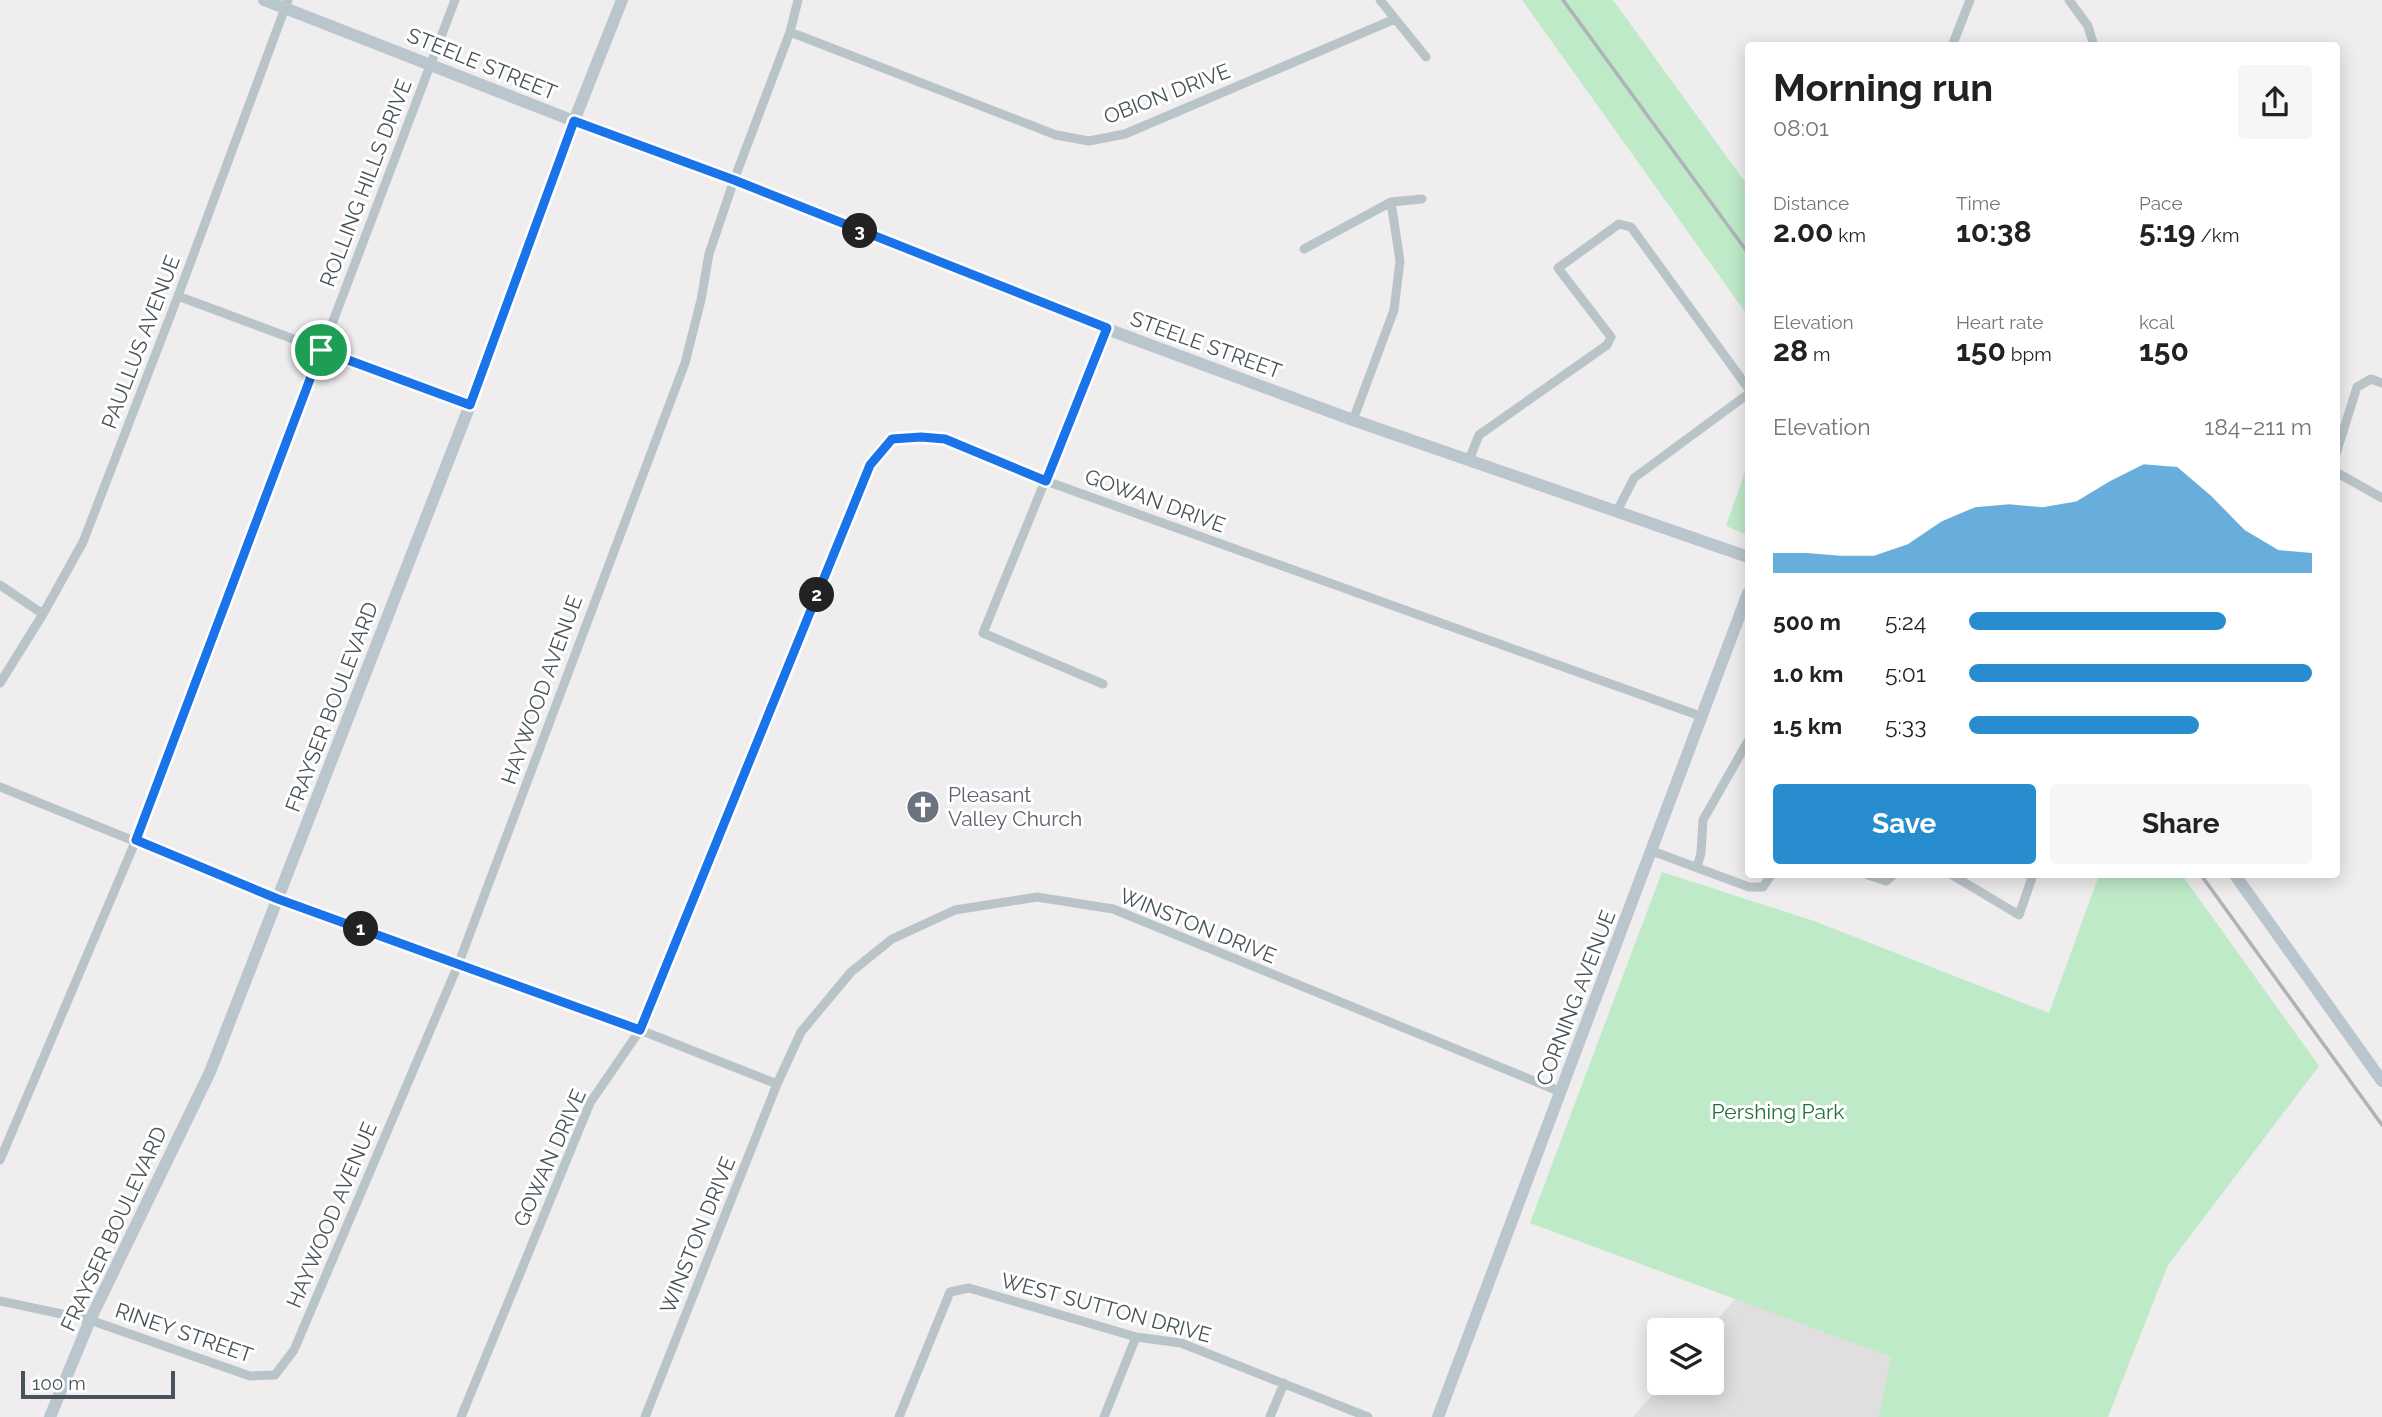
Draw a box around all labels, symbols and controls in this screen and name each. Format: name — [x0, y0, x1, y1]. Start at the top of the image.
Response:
street label: STEELE STREET — [404, 22, 561, 105]
street label: OBION DRIVE — [1100, 58, 1234, 129]
text: Morning run — [1773, 65, 1993, 110]
button: share — [2238, 65, 2312, 139]
street label: ROLLING HILLS DRIVE — [314, 76, 417, 290]
text: 08:01 — [1773, 114, 1829, 141]
text: Distance — [1773, 192, 1849, 214]
text: Time — [1956, 192, 2000, 214]
text: Pace — [2139, 192, 2183, 214]
pin: 3 — [842, 214, 878, 248]
text: 2.00 — [1773, 214, 1834, 249]
text: 10:38 — [1956, 214, 2032, 249]
text: 5:19 — [2139, 214, 2196, 249]
text: 3 — [854, 219, 865, 241]
text: km — [1834, 224, 1866, 246]
text: /km — [2196, 224, 2239, 246]
street label: PAULLUS AVENUE — [96, 252, 185, 432]
street label: STEELE STREET — [1127, 306, 1285, 384]
text: Elevation — [1773, 311, 1854, 333]
text: Heart rate — [1956, 311, 2044, 333]
text: kcal — [2139, 311, 2175, 333]
pin — [291, 320, 351, 380]
icon: arrive — [302, 331, 340, 369]
text: 28 — [1773, 333, 1808, 368]
text: 150 — [1956, 333, 2006, 368]
text: 150 — [2139, 333, 2189, 368]
text: m — [1808, 343, 1830, 365]
text: bpm — [2006, 343, 2052, 365]
text: Elevation — [1773, 413, 1871, 440]
text: 184–211 m — [2204, 413, 2312, 440]
street label: GOWAN DRIVE — [1081, 464, 1229, 538]
pin: 2 — [800, 578, 834, 612]
text: 2 — [811, 583, 822, 605]
street label: HAYWOOD AVENUE — [496, 592, 587, 788]
street label: FRAYSER BOULEVARD — [280, 598, 383, 815]
text: 500 m — [1773, 608, 1841, 635]
text: 5:24 — [1885, 608, 1926, 635]
text: 1.0 km — [1773, 660, 1843, 687]
text: 5:01 — [1885, 660, 1926, 687]
text: 1.5 km — [1773, 712, 1842, 739]
text: 5:33 — [1885, 712, 1926, 739]
place label: Pleasant Valley Church — [948, 782, 1082, 831]
button: Save — [1773, 784, 2036, 864]
button: Share — [2050, 784, 2312, 864]
church icon: Pleasant Valley Church — [904, 788, 942, 826]
street label: WINSTON DRIVE — [1116, 883, 1280, 968]
street label: CORNING AVENUE — [1531, 907, 1621, 1089]
pin: 1 — [344, 912, 378, 946]
text: 1 — [356, 917, 365, 939]
street label: GOWAN DRIVE — [508, 1085, 591, 1230]
park label: Pershing Park — [1712, 1099, 1844, 1124]
street label: HAYWOOD AVENUE — [281, 1118, 382, 1311]
street label: FRAYSER BOULEVARD — [55, 1123, 172, 1335]
street label: WINSTON DRIVE — [655, 1153, 740, 1317]
street label: WEST SUTTON DRIVE — [998, 1267, 1214, 1348]
street label: RINEY STREET — [112, 1297, 256, 1368]
map controls — [1647, 1318, 1724, 1395]
button: layers — [1647, 1318, 1724, 1395]
scale bar — [21, 1368, 175, 1400]
text: 100 m — [32, 1372, 86, 1394]

